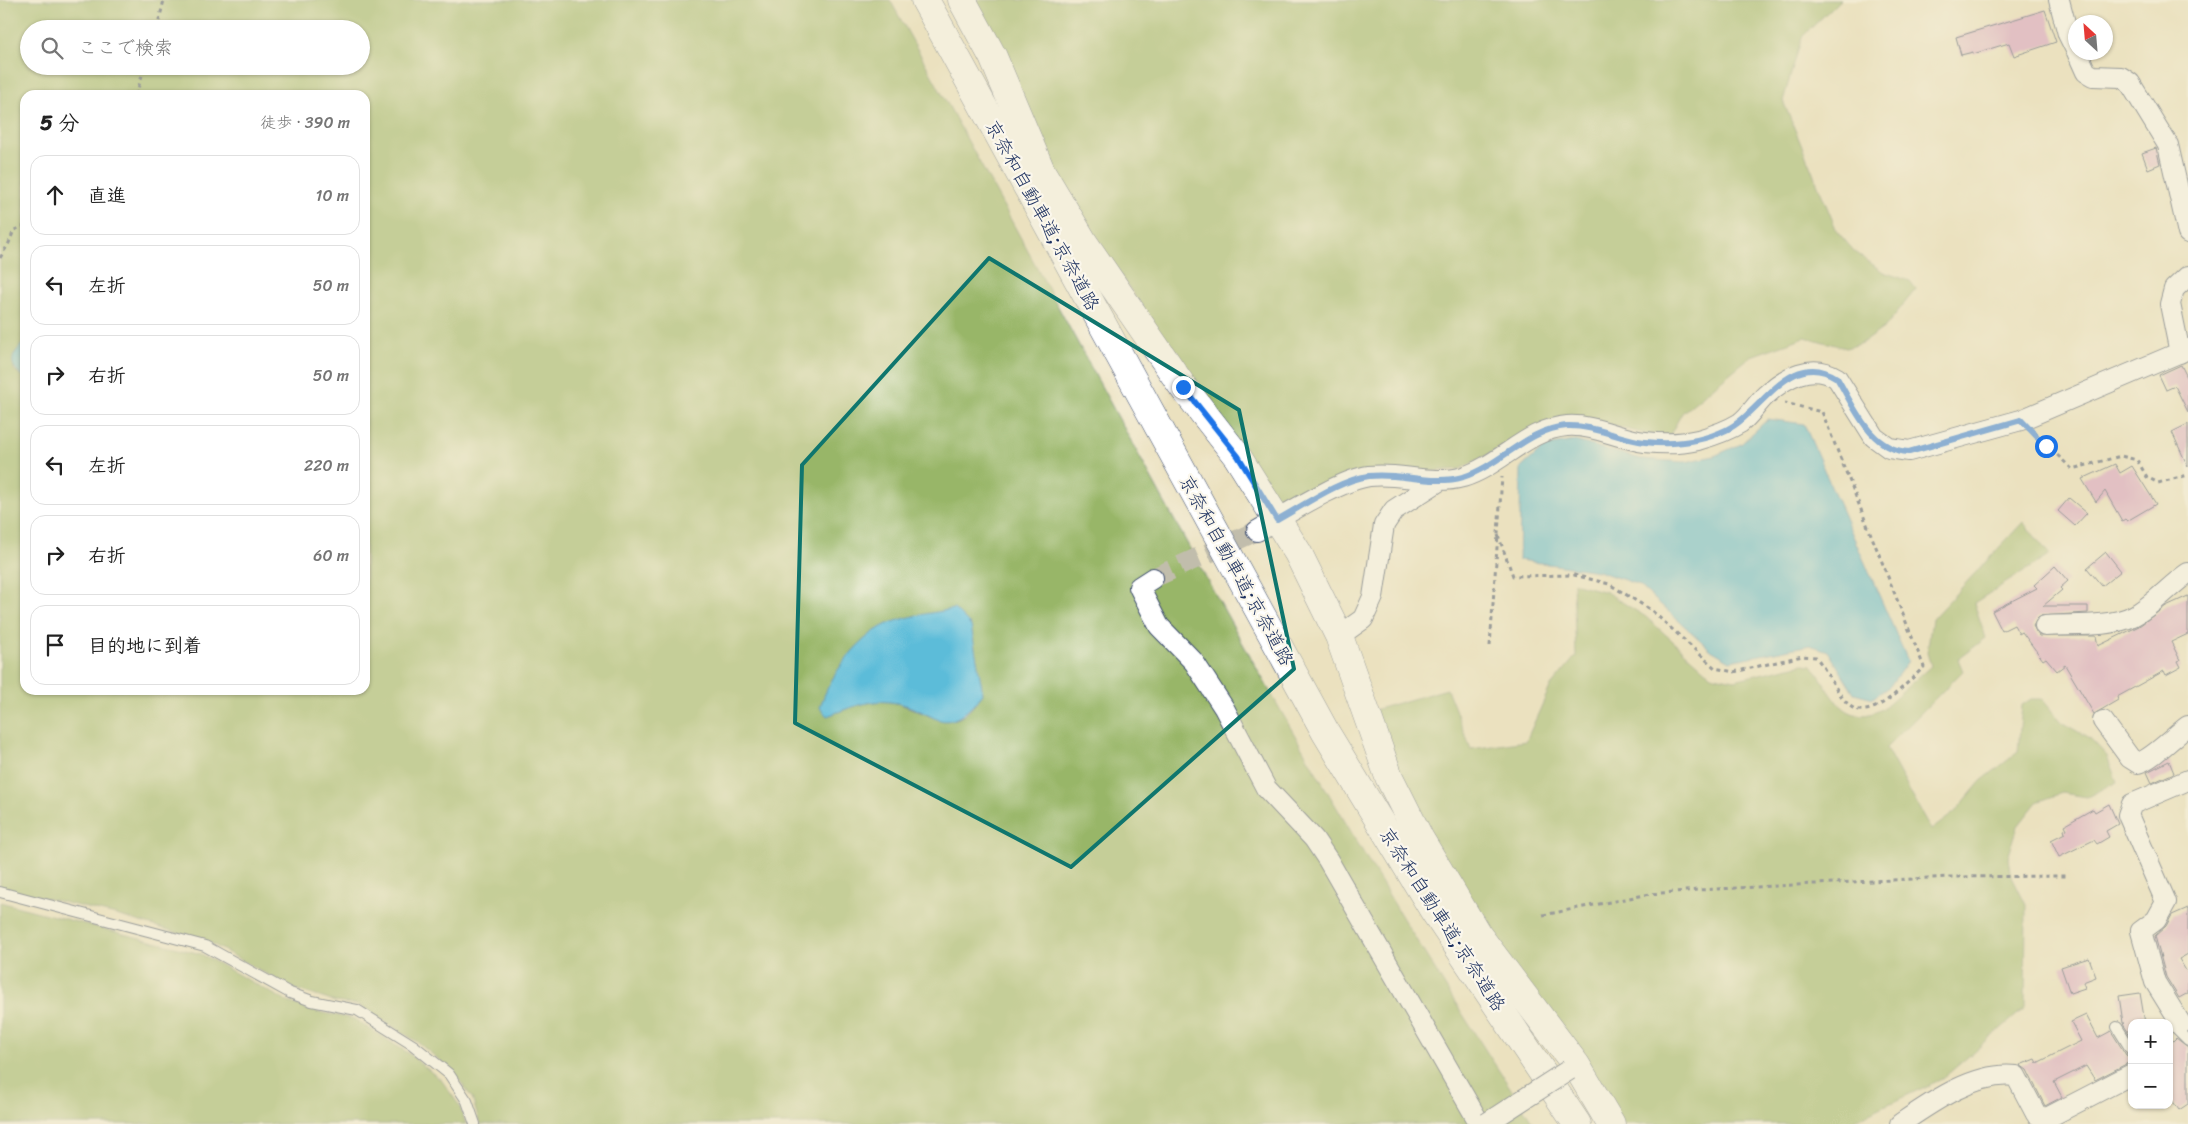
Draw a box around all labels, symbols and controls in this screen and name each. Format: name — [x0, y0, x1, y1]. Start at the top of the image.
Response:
north arrow — [2068, 15, 2113, 60]
search box — [20, 20, 370, 75]
text: ここで検索 — [78, 31, 173, 64]
icon: search — [38, 34, 66, 62]
text: 5 分 — [40, 104, 79, 142]
text: 徒歩 · 390 m — [260, 108, 350, 137]
street label: 京奈和自動車道;京奈道路 — [976, 113, 1109, 317]
text: 直進 — [88, 179, 126, 212]
icon: ahead — [41, 181, 69, 209]
text: 10 m — [316, 181, 349, 210]
text: 左折 — [88, 269, 126, 302]
icon: left — [41, 271, 69, 299]
text: 50 m — [313, 271, 349, 300]
text: 右折 — [88, 359, 126, 392]
icon: right — [41, 361, 69, 389]
text: 50 m — [313, 361, 349, 390]
route end — [1172, 376, 1195, 399]
route start — [2035, 435, 2058, 458]
text: 左折 — [88, 449, 126, 482]
icon: left — [41, 451, 69, 479]
text: 220 m — [304, 451, 349, 480]
street label: 京奈和自動車道;京奈道路 — [1170, 468, 1303, 672]
text: 右折 — [88, 539, 126, 572]
icon: right — [41, 541, 69, 569]
text: 60 m — [313, 541, 349, 570]
text: 目的地に到着 — [88, 629, 202, 662]
icon: arrive — [41, 631, 69, 659]
street label: 京奈和自動車道;京奈道路 — [1370, 820, 1515, 1018]
map controls — [2128, 1019, 2173, 1109]
button: + — [2128, 1019, 2173, 1064]
button: − — [2128, 1064, 2173, 1109]

